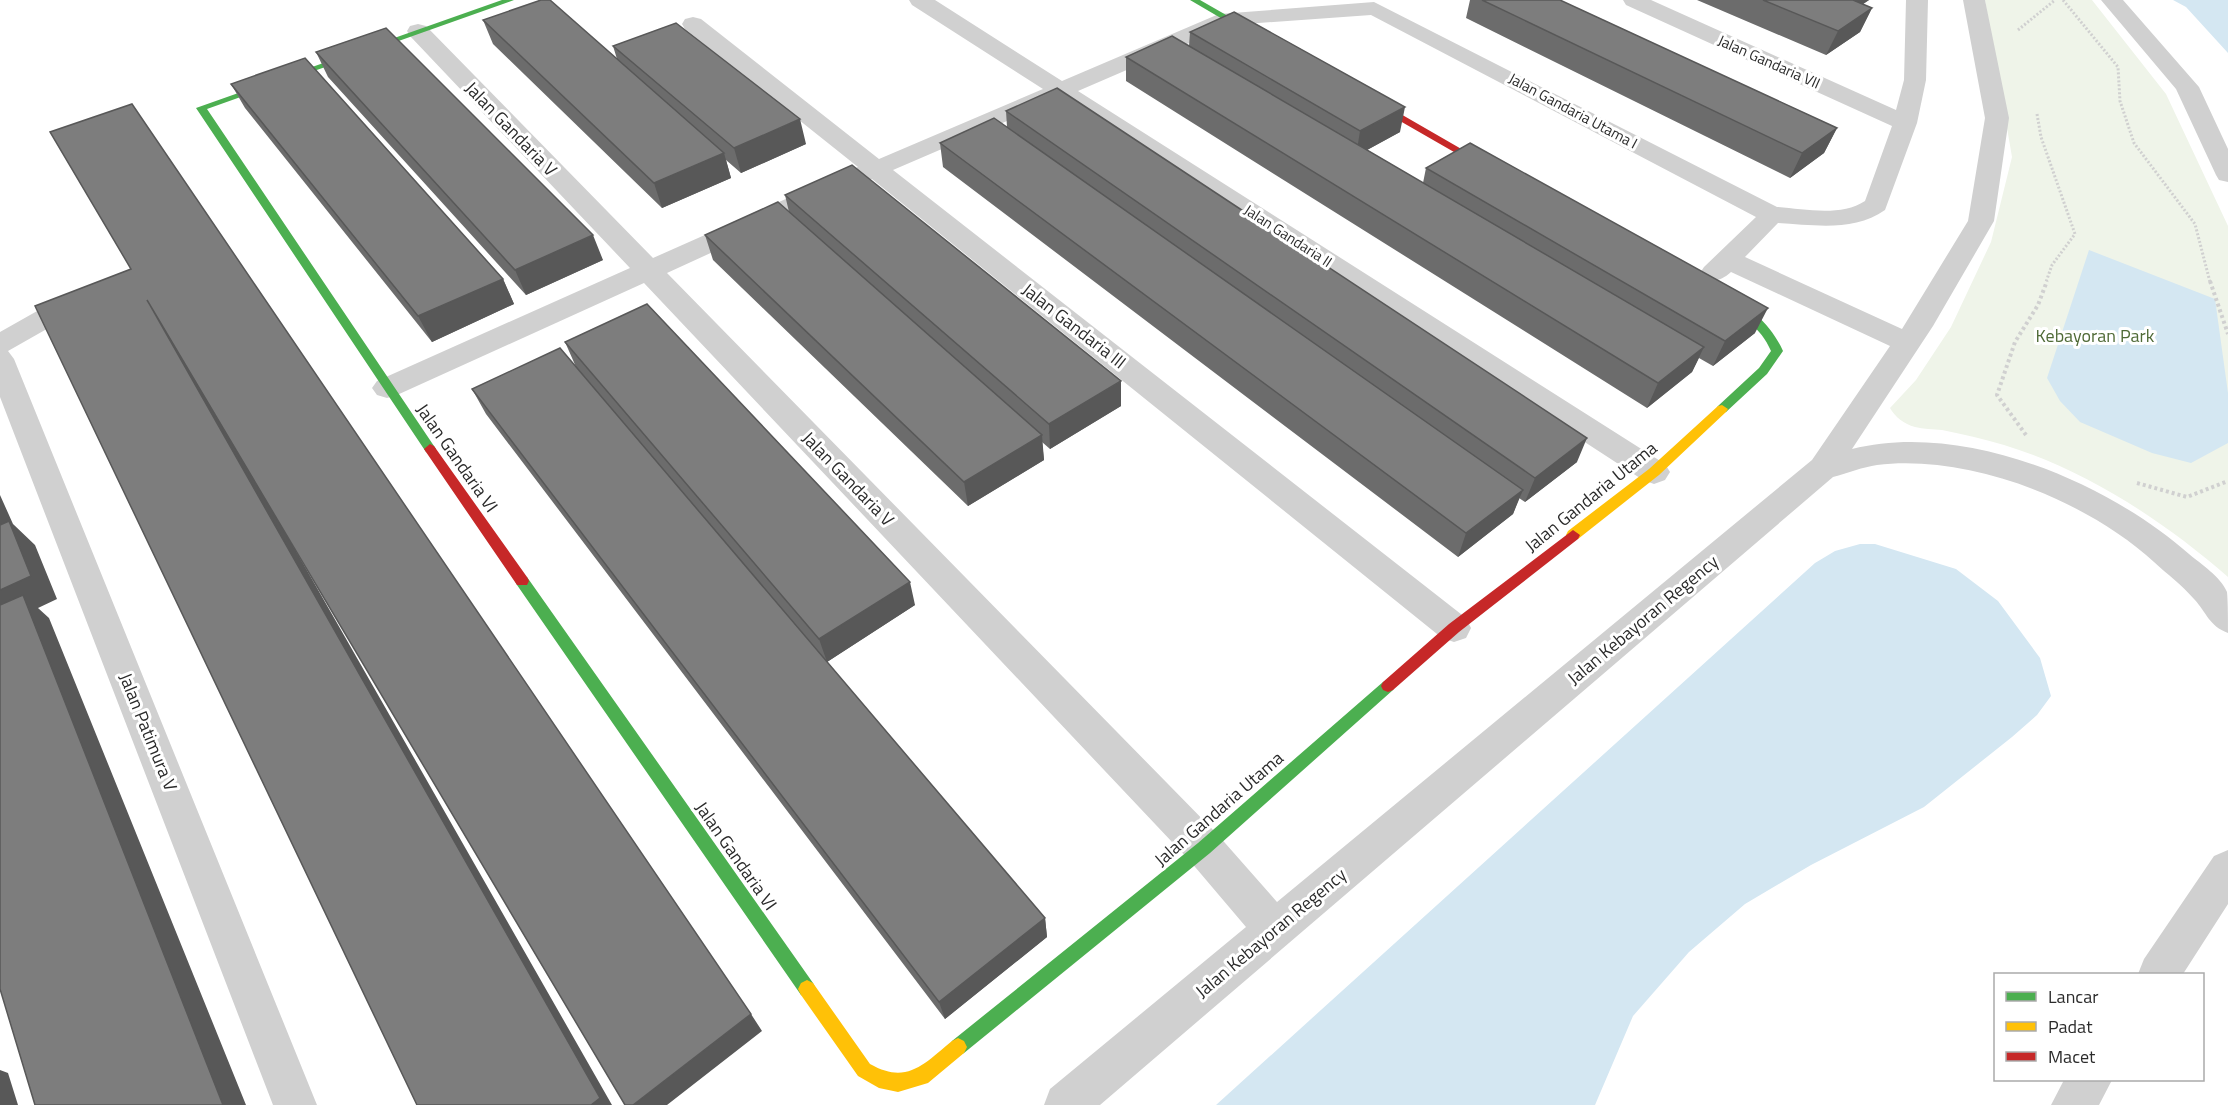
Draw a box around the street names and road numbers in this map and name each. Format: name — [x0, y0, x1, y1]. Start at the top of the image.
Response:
street label: Jalan Gandaria VII — [1714, 29, 1824, 94]
street label: Jalan Gandaria Utama I — [1505, 67, 1642, 154]
street label: Jalan Gandaria V — [459, 75, 564, 183]
street label: Jalan Gandaria II — [1240, 198, 1337, 273]
street label: Jalan Gandaria III — [1016, 276, 1132, 375]
street label: Jalan Gandaria VI — [410, 398, 505, 518]
street label: Jalan Gandaria V — [796, 425, 901, 533]
street label: Jalan Gandaria Utama — [1519, 435, 1663, 559]
street label: Jalan Kebayoran Regency — [1561, 548, 1724, 691]
street label: Jalan Patimura V — [113, 669, 185, 795]
street label: Jalan Gandaria Utama — [1148, 745, 1289, 872]
street label: Jalan Gandaria VI — [689, 796, 784, 916]
street label: Jalan Kebayoran Regency — [1189, 861, 1352, 1004]

